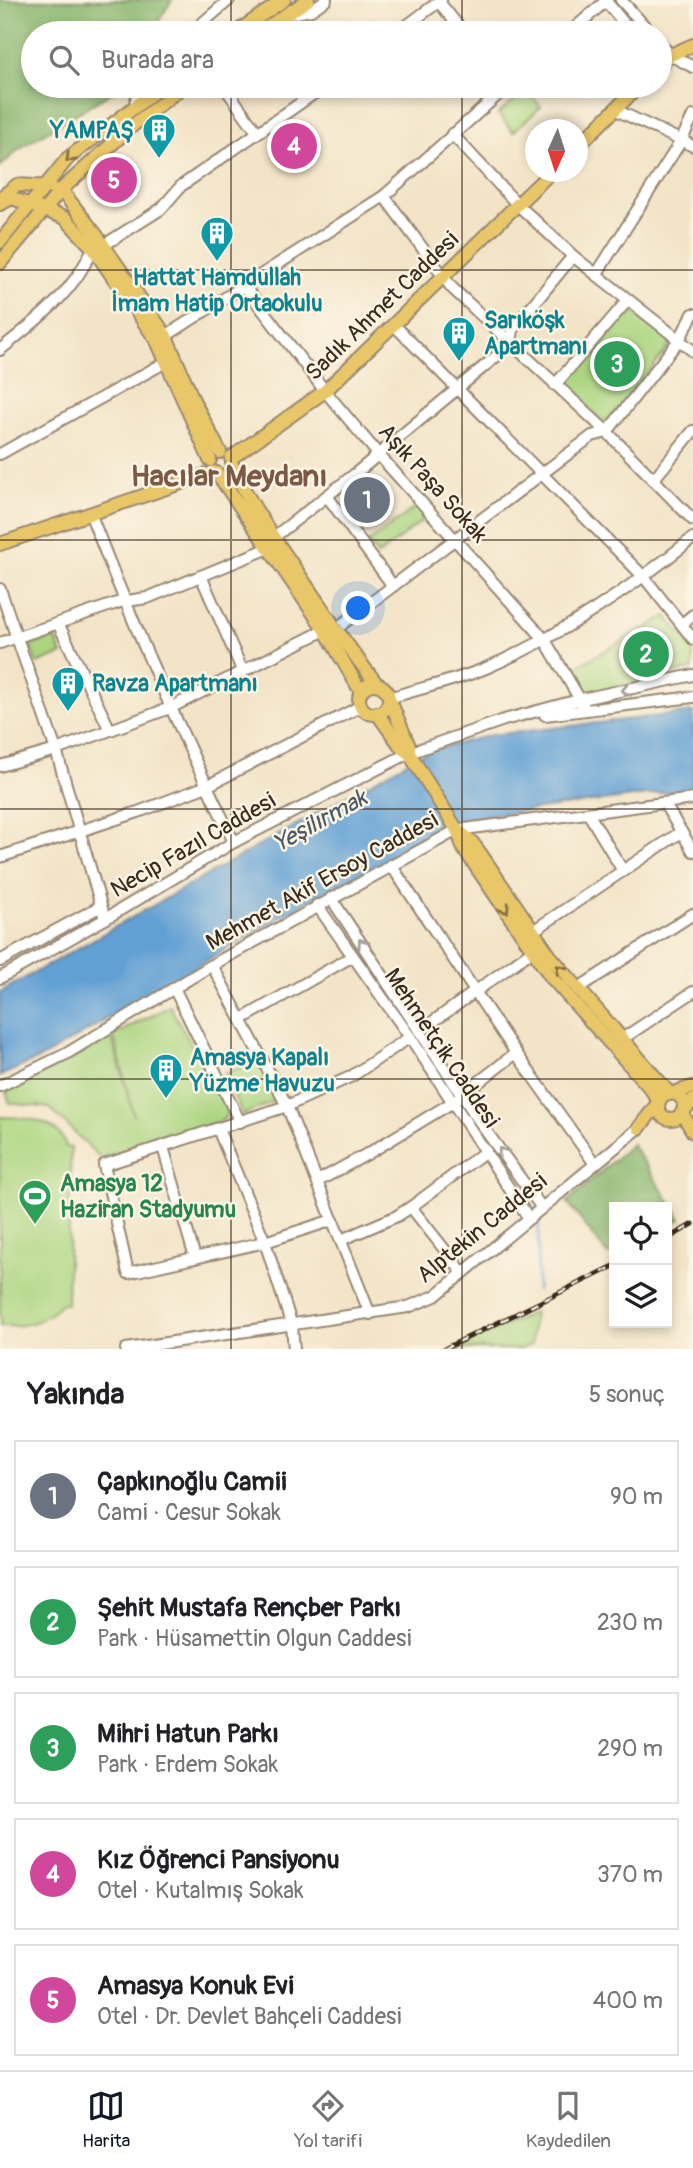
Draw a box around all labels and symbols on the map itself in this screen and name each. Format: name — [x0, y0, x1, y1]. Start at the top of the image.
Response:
building icon: YAMPAŞ — [140, 111, 178, 160]
place label: YAMPAŞ — [49, 116, 134, 145]
north arrow — [525, 119, 588, 182]
pin: 4 — [271, 120, 317, 172]
one-way arrow — [65, 150, 78, 163]
pin: 5 — [91, 154, 137, 206]
building icon: Hattat Hamdullah İmam Hatip Ortaokulu — [198, 214, 236, 263]
street label: Sadık Ahmet Caddesi — [299, 225, 465, 387]
place label: Hattat Hamdullah İmam Hatip Ortaokulu — [111, 263, 323, 318]
place label: Sarıköşk Apartmanı — [484, 306, 588, 361]
building icon: Sarıköşk Apartmanı — [440, 314, 478, 363]
pin: 3 — [594, 338, 640, 390]
street label: Aşık Paşa Sokak — [372, 418, 494, 549]
district label: Hacılar Meydanı — [131, 458, 327, 495]
pin: 1 — [344, 474, 390, 526]
your location — [341, 591, 375, 625]
pin: 2 — [623, 628, 669, 680]
building icon: Ravza Apartmanı — [49, 664, 87, 713]
place label: Ravza Apartmanı — [92, 669, 258, 698]
one-way arrow — [620, 681, 632, 696]
water label: Yeşilırmak — [268, 782, 374, 859]
street label: Necip Fazıl Caddesi — [105, 786, 281, 904]
street label: Mehmet Akif Ersoy Caddesi — [201, 805, 443, 957]
one-way arrow — [496, 902, 509, 915]
one-way arrow — [357, 938, 370, 951]
street label: Mehmetçik Caddesi — [378, 963, 506, 1133]
one-way arrow — [556, 964, 569, 976]
place label: Amasya Kapalı Yüzme Havuzu — [189, 1043, 335, 1098]
building icon: Amasya Kapalı Yüzme Havuzu — [147, 1051, 185, 1100]
one-way arrow — [498, 1147, 510, 1160]
street label: Alptekin Caddesi — [411, 1167, 553, 1289]
place label: Amasya 12 Haziran Stadyumu — [60, 1169, 236, 1224]
sports icon: Amasya 12 Haziran Stadyumu — [16, 1177, 54, 1226]

